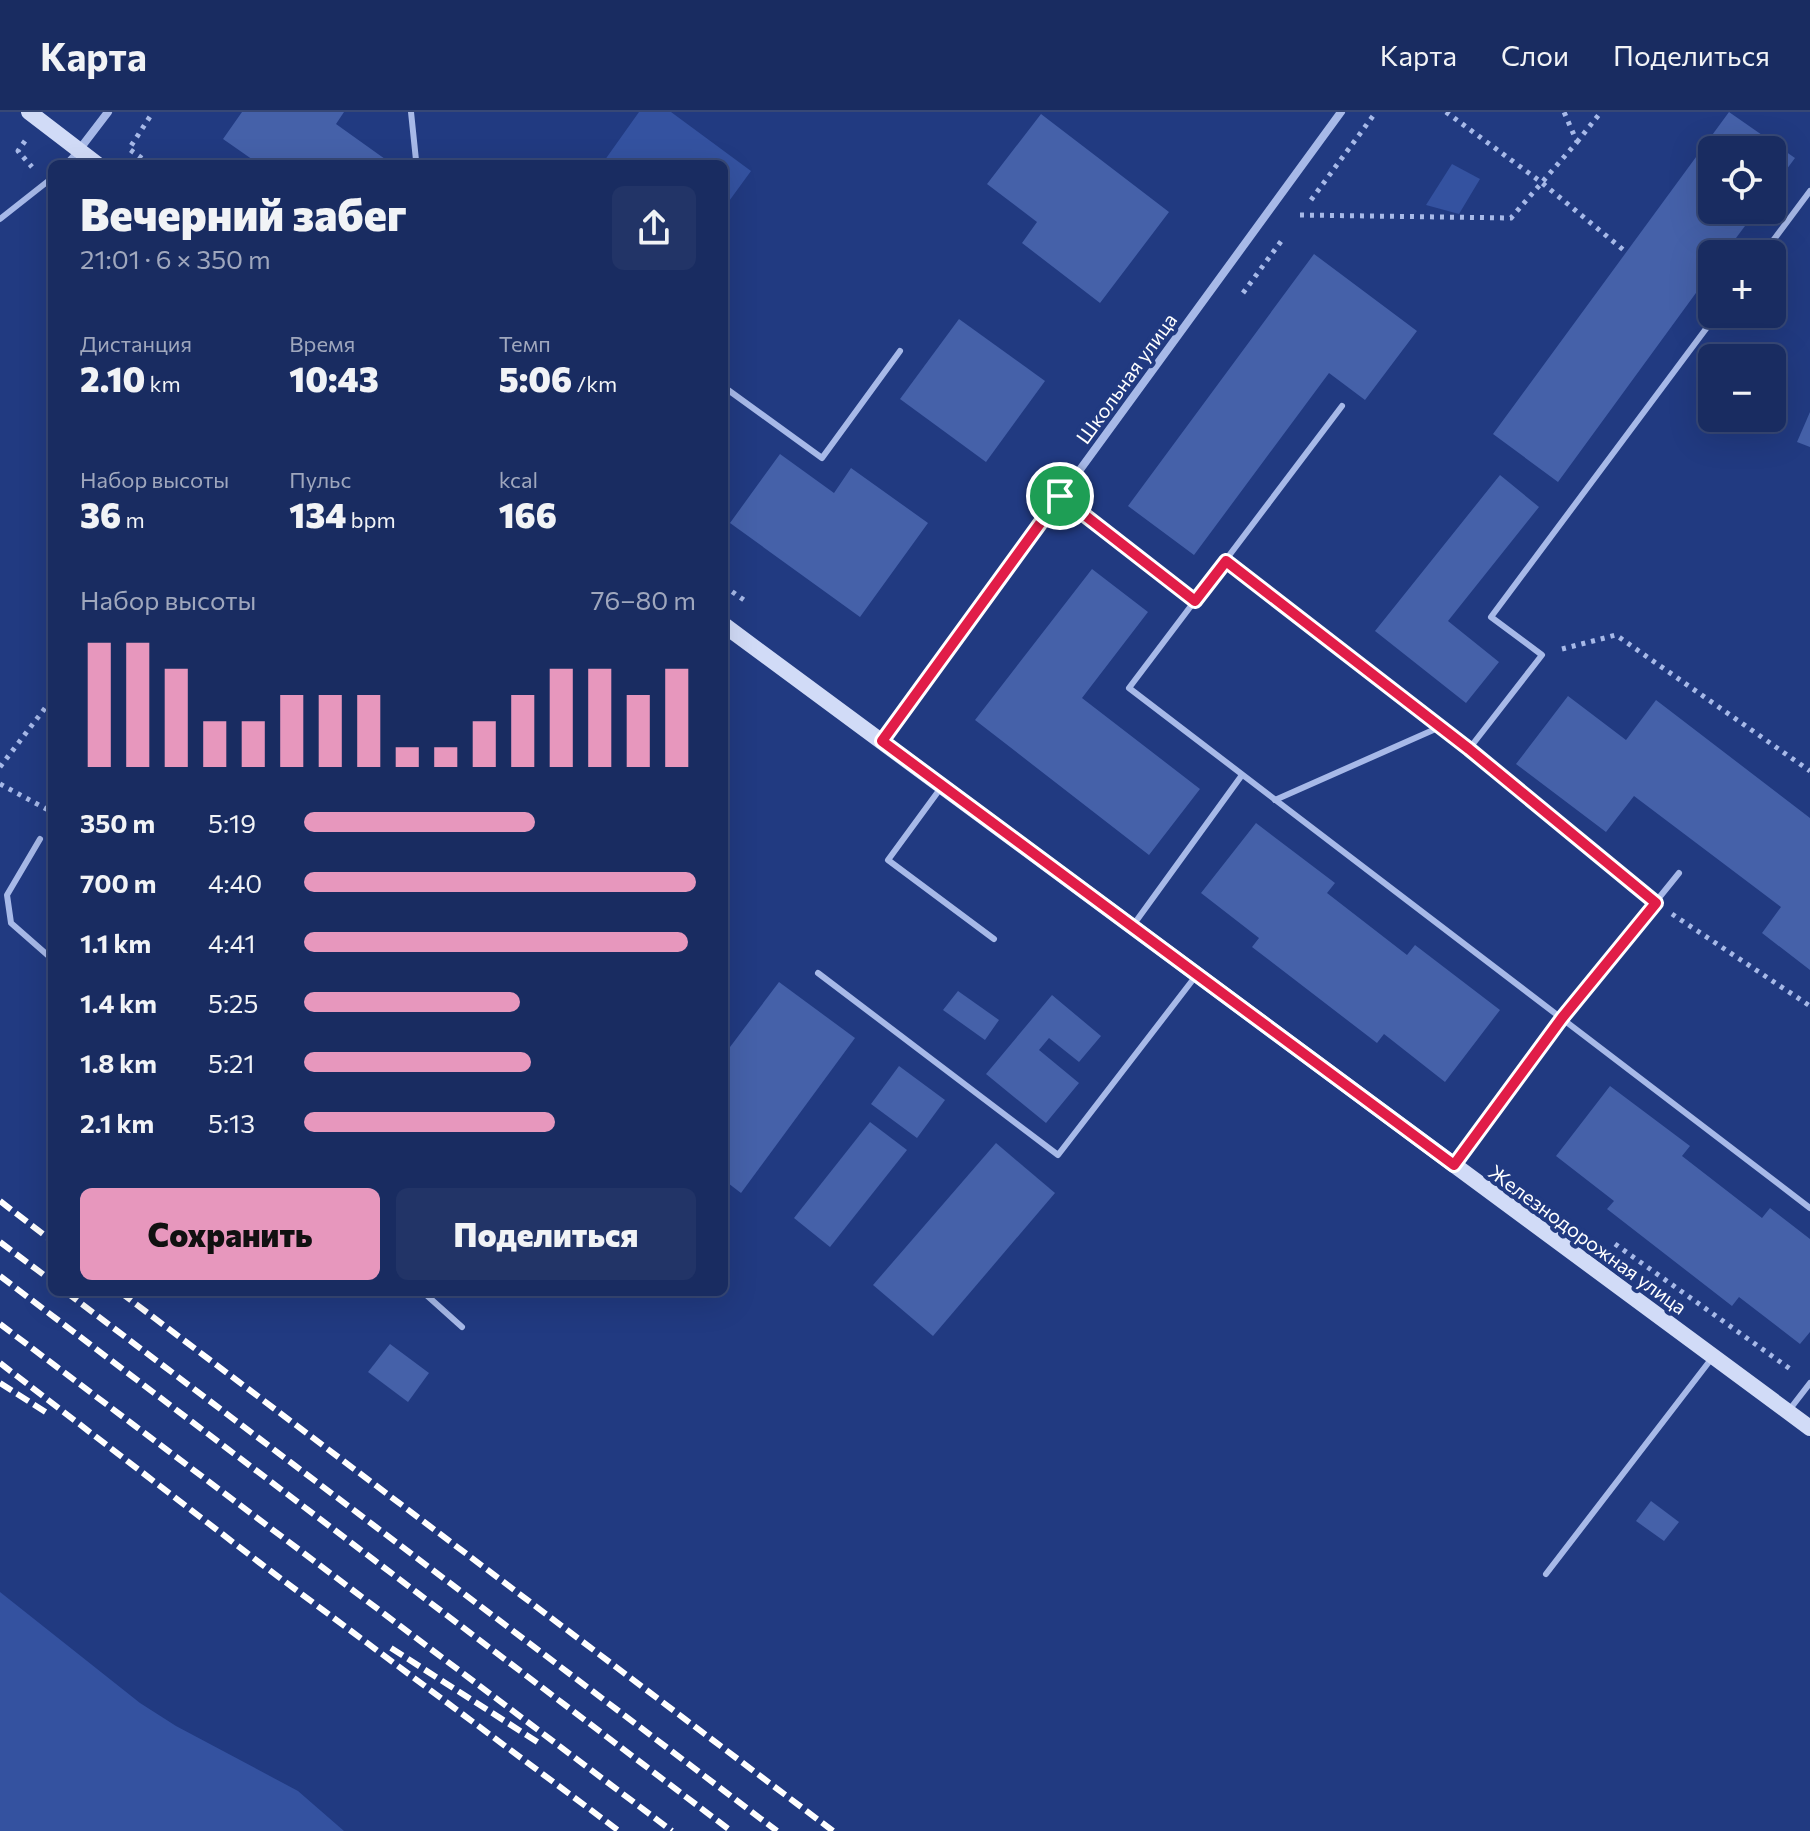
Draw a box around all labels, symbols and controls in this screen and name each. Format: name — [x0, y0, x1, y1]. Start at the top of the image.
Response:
text: Карта — [40, 32, 147, 79]
text: Карта — [1380, 38, 1457, 72]
text: Слои — [1501, 38, 1569, 72]
text: Поделиться — [1613, 38, 1770, 72]
map controls — [1698, 136, 1786, 432]
button: locate — [1698, 136, 1786, 224]
text: Вечерний забег — [80, 186, 406, 240]
button: share — [612, 186, 696, 270]
button: + — [1698, 240, 1786, 328]
text: 21:01 · 6 × 350 m — [80, 243, 271, 274]
street label: Школьная улица — [1071, 308, 1181, 448]
text: Дистанция — [80, 330, 192, 357]
text: Время — [289, 330, 355, 357]
text: Темп — [499, 330, 551, 357]
button: − — [1698, 344, 1786, 432]
text: 2.10 — [80, 357, 145, 399]
text: 10:43 — [289, 357, 379, 399]
text: 5:06 — [499, 357, 572, 399]
text: km — [145, 370, 181, 397]
text: /km — [572, 370, 617, 397]
pin — [1026, 462, 1094, 530]
text: Набор высоты — [80, 466, 229, 493]
text: Пульс — [289, 466, 351, 493]
text: kcal — [499, 466, 538, 493]
icon: arrive — [1038, 474, 1082, 518]
text: 36 — [80, 493, 121, 535]
text: 134 — [289, 493, 346, 535]
text: 166 — [499, 493, 557, 535]
text: m — [121, 506, 145, 533]
text: bpm — [346, 506, 396, 533]
text: Набор высоты — [80, 584, 256, 615]
text: 76–80 m — [591, 584, 696, 615]
text: 350 m — [80, 807, 155, 838]
text: 5:19 — [208, 807, 256, 838]
text: 700 m — [80, 867, 156, 898]
text: 4:40 — [208, 867, 262, 898]
text: 1.1 km — [80, 927, 151, 958]
text: 4:41 — [208, 927, 256, 958]
text: 1.4 km — [80, 987, 157, 1018]
text: 5:25 — [208, 987, 258, 1018]
text: 1.8 km — [80, 1047, 157, 1078]
text: 5:21 — [208, 1047, 255, 1078]
text: 2.1 km — [80, 1107, 154, 1138]
text: 5:13 — [208, 1107, 255, 1138]
street label: Железнодорожная улица — [1484, 1159, 1692, 1319]
button: Сохранить — [80, 1188, 380, 1280]
button: Поделиться — [396, 1188, 696, 1280]

